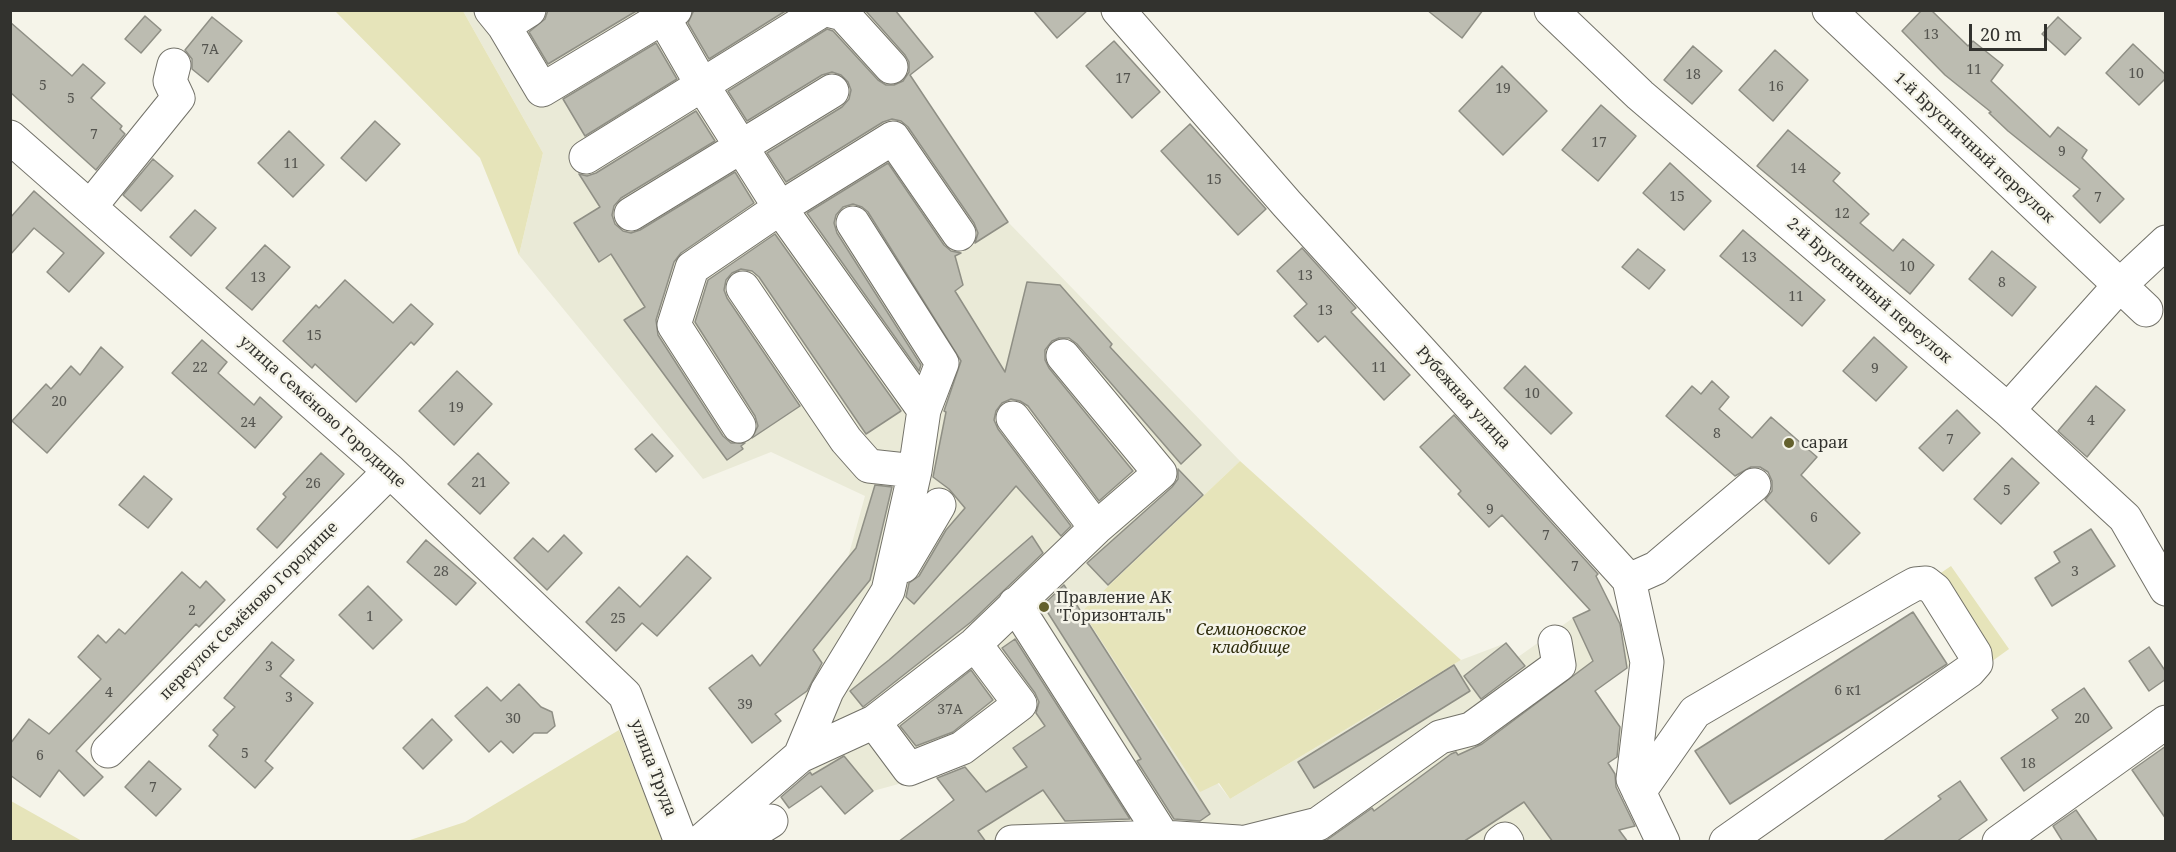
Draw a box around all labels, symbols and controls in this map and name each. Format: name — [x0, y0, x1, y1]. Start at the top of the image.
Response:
scale bar — [1972, 12, 2050, 50]
text: 20 m — [1980, 22, 2022, 46]
house number: 13 — [1923, 27, 1939, 43]
house number: 7А — [201, 42, 219, 58]
house number: 11 — [1966, 62, 1982, 78]
house number: 10 — [2128, 66, 2144, 82]
house number: 18 — [1685, 67, 1701, 83]
street label: 1-й Брусничный переулок — [1890, 69, 2058, 227]
house number: 17 — [1115, 71, 1131, 87]
house number: 5 — [39, 78, 47, 94]
house number: 16 — [1768, 79, 1784, 95]
house number: 19 — [1495, 81, 1511, 97]
house number: 5 — [67, 91, 75, 107]
house number: 7 — [90, 127, 98, 143]
house number: 17 — [1591, 135, 1607, 151]
house number: 9 — [2058, 144, 2066, 160]
house number: 11 — [283, 156, 299, 172]
house number: 14 — [1790, 161, 1806, 177]
house number: 15 — [1206, 172, 1222, 188]
house number: 15 — [1669, 189, 1685, 205]
house number: 7 — [2094, 190, 2102, 206]
house number: 12 — [1834, 206, 1850, 222]
street label: 2-й Брусничный переулок — [1783, 214, 1955, 368]
house number: 13 — [1741, 250, 1757, 266]
house number: 10 — [1899, 259, 1915, 275]
house number: 13 — [1297, 268, 1313, 284]
house number: 13 — [250, 270, 266, 286]
house number: 8 — [1998, 275, 2006, 291]
house number: 11 — [1788, 289, 1804, 305]
house number: 13 — [1317, 303, 1333, 319]
house number: 15 — [306, 328, 322, 344]
street label: улица Семёново Городище — [235, 332, 409, 492]
street label: Рубежная улица — [1412, 342, 1514, 454]
house number: 22 — [192, 360, 208, 376]
house number: 11 — [1371, 360, 1387, 376]
house number: 9 — [1871, 361, 1879, 377]
house number: 10 — [1524, 386, 1540, 402]
house number: 20 — [51, 394, 67, 410]
house number: 19 — [448, 400, 464, 416]
house number: 4 — [2087, 413, 2095, 429]
house number: 24 — [240, 415, 256, 431]
house number: 8 — [1713, 426, 1721, 442]
house number: 7 — [1946, 432, 1954, 448]
place label: сараи — [1801, 433, 1848, 453]
marker: сараи — [1782, 436, 1796, 450]
house number: 21 — [471, 475, 487, 491]
house number: 26 — [305, 476, 321, 492]
house number: 5 — [2003, 483, 2011, 499]
house number: 9 — [1486, 502, 1494, 518]
house number: 6 — [1810, 510, 1818, 526]
street label: переулок Семёново Городище — [156, 518, 342, 704]
house number: 7 — [1542, 528, 1550, 544]
house number: 7 — [1571, 559, 1579, 575]
house number: 28 — [433, 564, 449, 580]
house number: 3 — [2071, 564, 2079, 580]
place label: Правление АК "Горизонталь" — [1056, 588, 1172, 626]
marker: Правление АК "Горизонталь" — [1037, 600, 1051, 614]
house number: 2 — [188, 603, 196, 619]
house number: 1 — [366, 609, 374, 625]
house number: 25 — [610, 611, 626, 627]
park label: Семионовское кладбище — [1196, 620, 1306, 658]
house number: 3 — [265, 659, 273, 675]
house number: 6 к1 — [1834, 683, 1862, 699]
house number: 4 — [105, 685, 113, 701]
house number: 3 — [285, 690, 293, 706]
house number: 39 — [737, 697, 753, 713]
house number: 37А — [937, 702, 963, 718]
house number: 30 — [505, 711, 521, 727]
house number: 20 — [2074, 711, 2090, 727]
street label: улица Труда — [626, 717, 680, 819]
house number: 5 — [241, 746, 249, 762]
house number: 6 — [36, 748, 44, 764]
house number: 18 — [2020, 756, 2036, 772]
house number: 7 — [149, 780, 157, 796]

